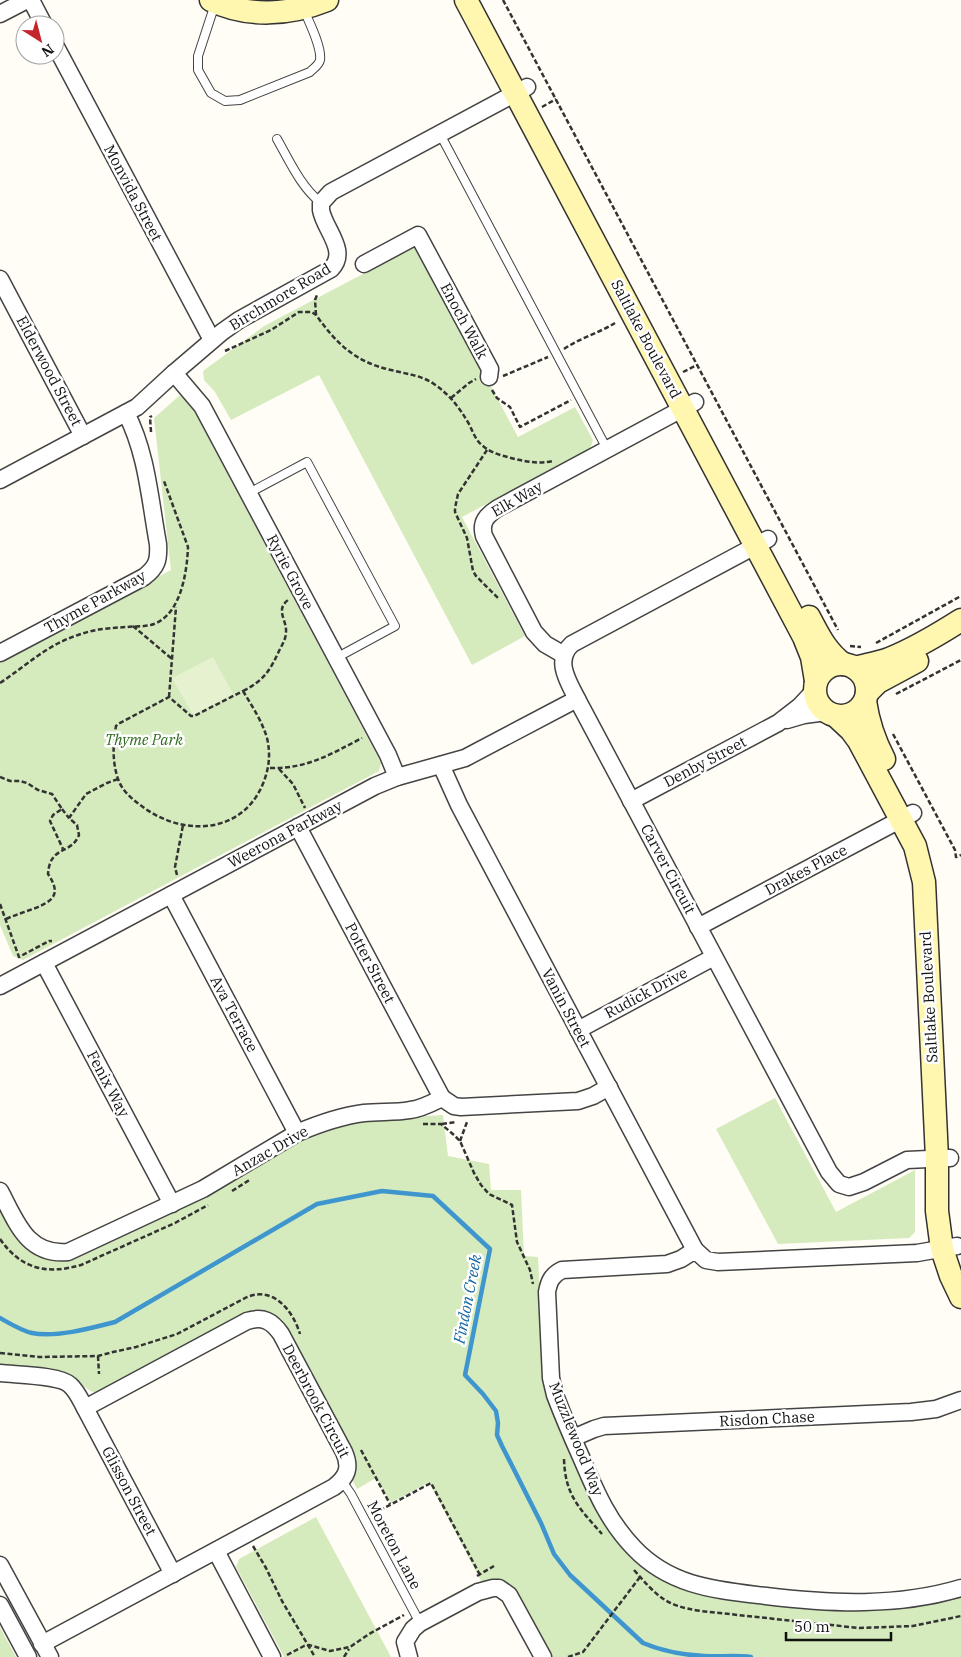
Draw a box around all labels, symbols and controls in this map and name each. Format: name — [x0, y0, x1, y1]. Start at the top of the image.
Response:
north arrow — [15, 15, 65, 65]
text: N — [38, 40, 57, 61]
street label: Monvida Street — [100, 141, 167, 244]
street label: Birchmore Road — [225, 259, 334, 334]
street label: Saltlake Boulevard — [607, 276, 686, 401]
street label: Enoch Walk — [436, 279, 493, 362]
street label: Elderwood Street — [12, 312, 86, 429]
street label: Elk Way — [488, 476, 546, 521]
street label: Ryrie Grove — [263, 531, 318, 613]
street label: Thyme Parkway — [41, 566, 149, 637]
park label: Thyme Park — [105, 730, 183, 749]
street label: Denby Street — [660, 732, 749, 791]
street label: Weerona Parkway — [224, 795, 345, 872]
street label: Carver Circuit — [637, 821, 700, 917]
street label: Drakes Place — [761, 840, 850, 899]
street label: Potter Street — [341, 919, 400, 1006]
street label: Saltlake Boulevard — [916, 931, 941, 1063]
street label: Rudick Drive — [601, 963, 690, 1022]
street label: Vanin Street — [538, 965, 595, 1050]
street label: Ava Terrace — [206, 972, 262, 1055]
street label: Fenix Way — [83, 1047, 134, 1120]
street label: Anzac Drive — [228, 1121, 311, 1180]
water label: Findon Creek — [448, 1252, 486, 1346]
street label: Deerbrook Circuit — [278, 1341, 355, 1461]
street label: Muzzlewood Way — [545, 1379, 608, 1499]
street label: Risdon Chase — [719, 1407, 815, 1430]
street label: Glisson Street — [98, 1443, 161, 1539]
street label: Moreton Lane — [363, 1497, 426, 1592]
scale bar — [786, 1610, 891, 1642]
text: 50 m — [794, 1617, 830, 1636]

